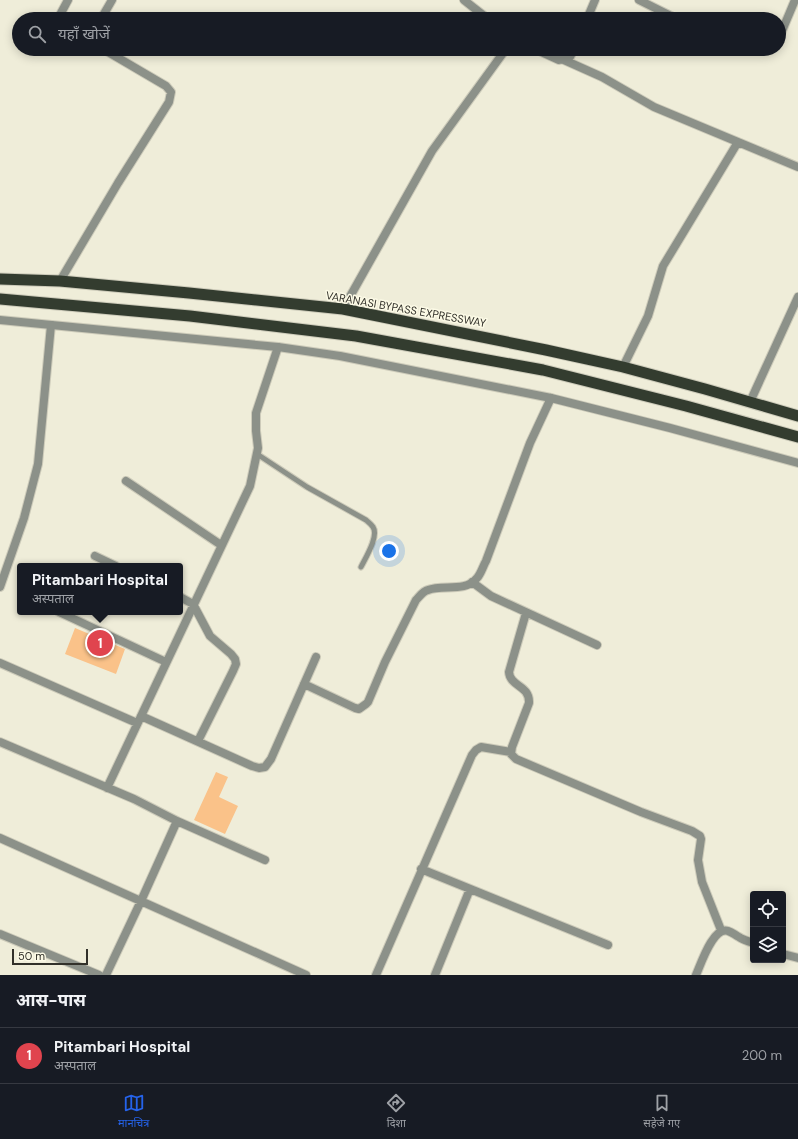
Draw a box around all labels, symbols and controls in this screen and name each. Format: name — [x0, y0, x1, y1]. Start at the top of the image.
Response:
search box — [12, 12, 786, 56]
icon: search — [26, 23, 48, 45]
text: यहाँ खोजें — [58, 24, 110, 44]
street label: VARANASI BYPASS EXPRESSWAY — [325, 288, 488, 330]
your location — [379, 541, 399, 561]
popup — [17, 563, 183, 615]
text: Pitambari Hospital — [32, 570, 168, 590]
text: अस्पताल — [32, 590, 74, 607]
pin: 1 — [87, 628, 113, 658]
map controls — [750, 891, 786, 963]
button: locate — [750, 891, 786, 927]
button: layers — [750, 927, 786, 963]
scale bar — [12, 947, 88, 966]
text: 50 m — [18, 949, 45, 963]
text: आस-पास — [16, 989, 86, 1011]
text: Pitambari Hospital — [54, 1037, 190, 1057]
text: 1 — [27, 1047, 31, 1064]
text: 200 m — [742, 1047, 782, 1064]
text: अस्पताल — [54, 1057, 96, 1074]
tab: मानचित्र — [118, 1092, 149, 1131]
tab: दिशा — [385, 1092, 407, 1131]
tab: सहेजे गए — [643, 1092, 680, 1131]

